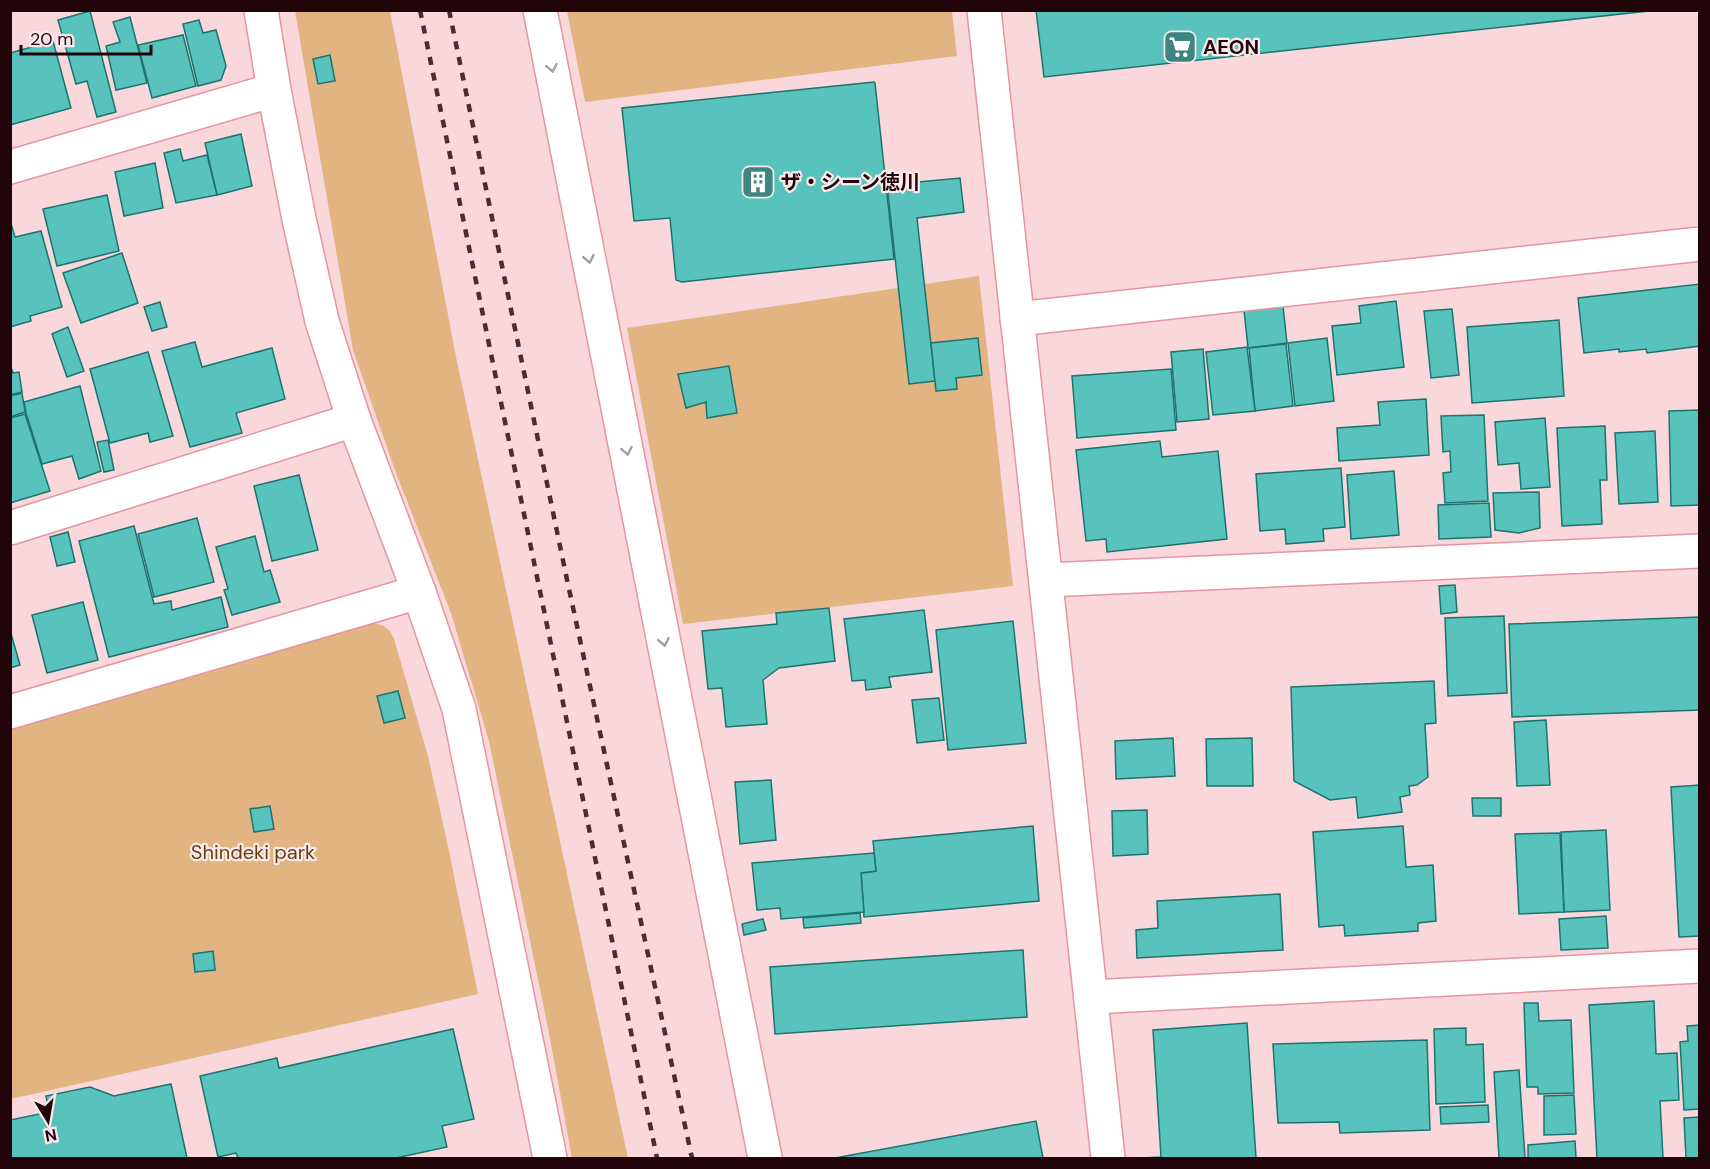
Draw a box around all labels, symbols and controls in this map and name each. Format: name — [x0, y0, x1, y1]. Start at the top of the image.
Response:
scale bar — [21, 18, 152, 56]
text: 20 m — [30, 27, 73, 51]
supermarket icon: AEON — [1162, 29, 1198, 65]
place label: AEON — [1203, 34, 1259, 60]
one-way arrow — [545, 63, 558, 73]
building icon: ザ・シーン徳川 — [740, 164, 776, 200]
place label: ザ・シーン徳川 — [781, 169, 920, 195]
one-way arrow — [582, 254, 595, 264]
one-way arrow — [620, 445, 633, 455]
one-way arrow — [657, 637, 670, 647]
park label: Shindeki park — [191, 839, 315, 865]
north arrow — [18, 1091, 78, 1151]
text: N — [43, 1124, 58, 1147]

